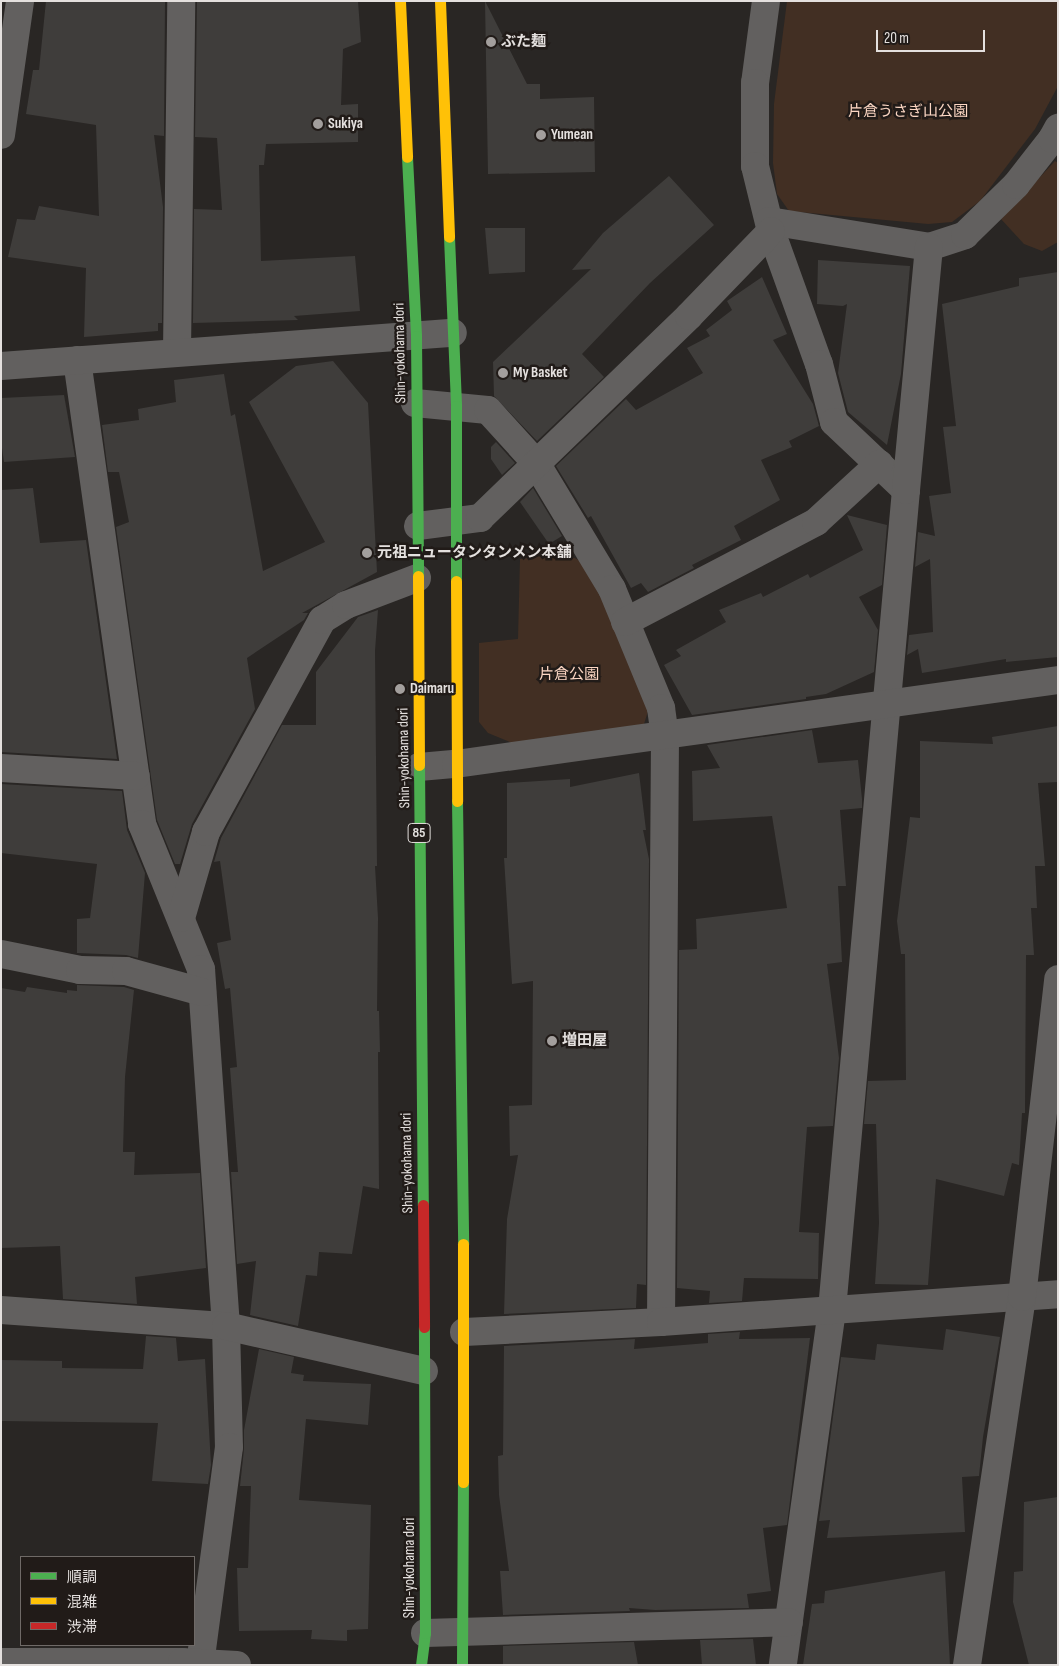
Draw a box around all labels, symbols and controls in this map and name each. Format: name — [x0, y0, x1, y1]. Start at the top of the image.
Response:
scale bar — [879, 20, 988, 52]
text: 20 m — [884, 29, 909, 48]
place label: ぶた麺 — [501, 33, 546, 51]
marker: ぶた麺 — [485, 36, 497, 48]
park label: 片倉うさぎ山公園 — [848, 103, 968, 121]
place label: Sukiya — [328, 115, 363, 133]
marker: Sukiya — [312, 118, 324, 130]
place label: Yumean — [551, 126, 593, 144]
marker: Yumean — [535, 129, 547, 141]
street label: Shin-yokohama dori — [390, 303, 410, 403]
place label: My Basket — [513, 364, 568, 382]
marker: My Basket — [497, 367, 509, 379]
place label: 元祖ニュータンタンメン本舗 — [377, 544, 572, 562]
marker: 元祖ニュータンタンメン本舗 — [361, 547, 373, 559]
park label: 片倉公園 — [539, 666, 599, 684]
place label: Daimaru — [410, 680, 454, 698]
marker: Daimaru — [394, 683, 406, 695]
street label: Shin-yokohama dori — [394, 708, 414, 808]
road number: 85 — [406, 821, 432, 844]
place label: 増田屋 — [562, 1032, 607, 1050]
marker: 増田屋 — [546, 1035, 558, 1047]
street label: Shin-yokohama dori — [397, 1113, 417, 1213]
street label: Shin-yokohama dori — [401, 1518, 419, 1618]
legend — [20, 1556, 195, 1646]
text: 順調 — [67, 1568, 97, 1587]
text: 混雑 — [67, 1593, 97, 1612]
text: 渋滞 — [67, 1618, 97, 1637]

